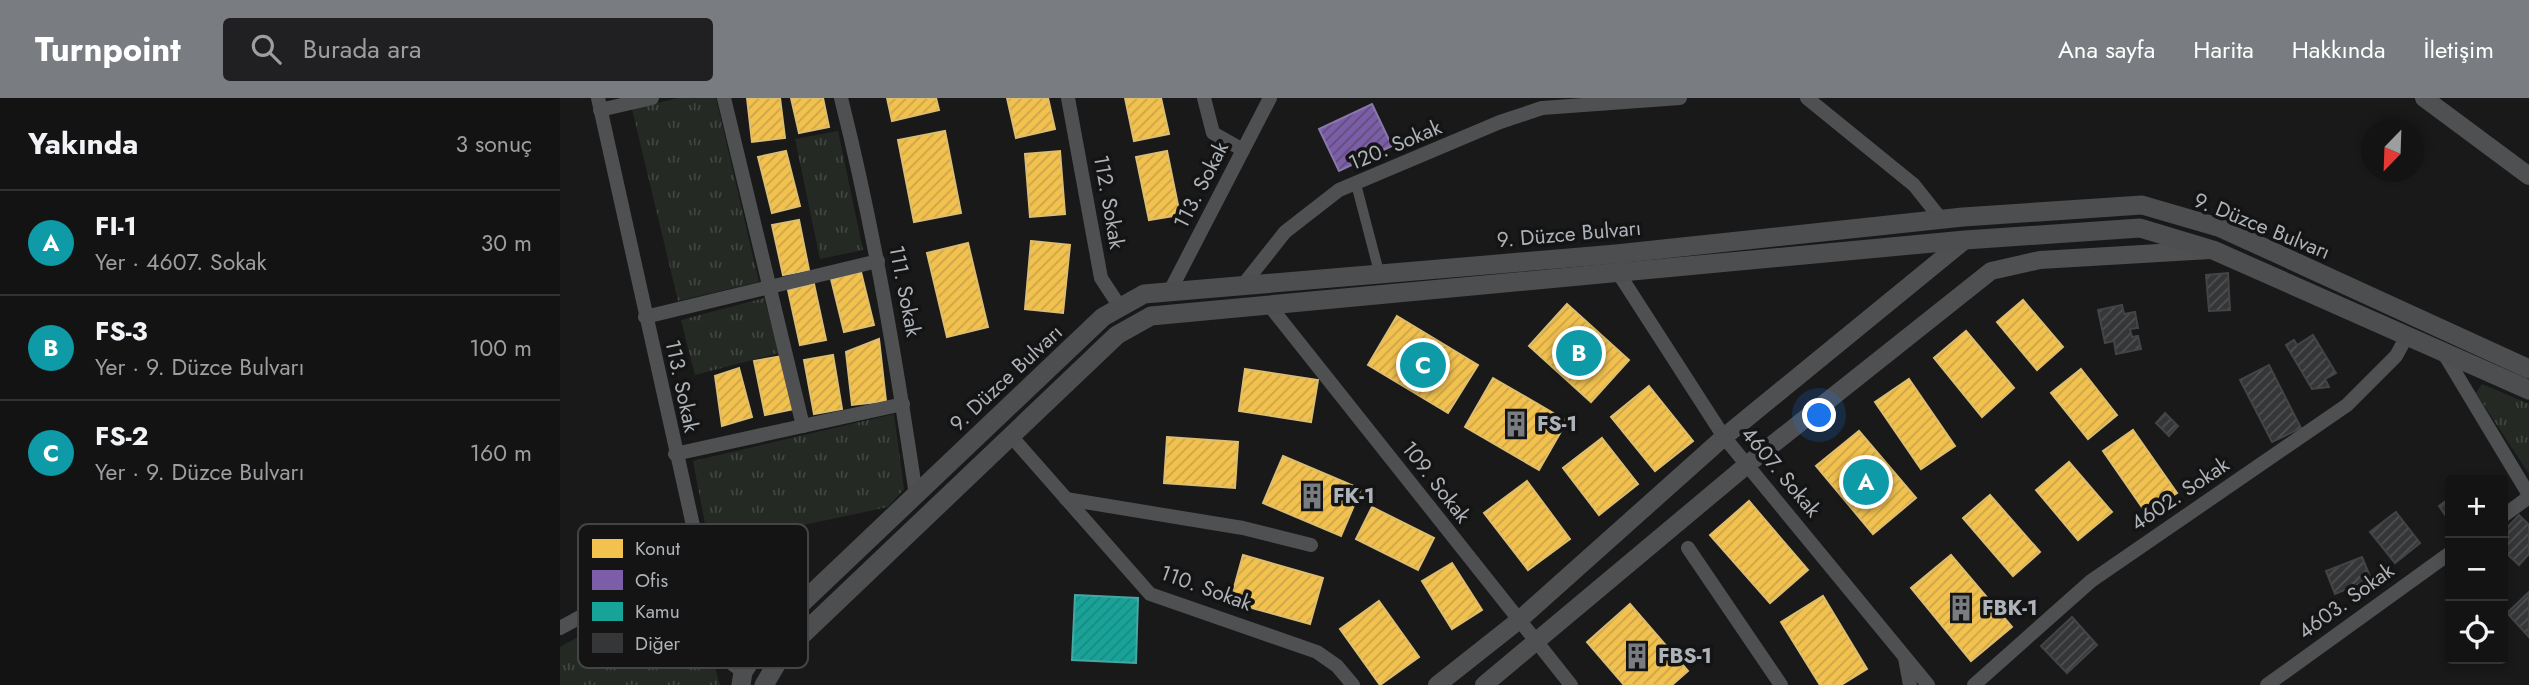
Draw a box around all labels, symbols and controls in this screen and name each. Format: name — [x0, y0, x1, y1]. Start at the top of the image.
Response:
search box — [223, 18, 713, 81]
text: Turnpoint — [35, 26, 181, 73]
icon: search — [247, 30, 285, 68]
text: Burada ara — [303, 30, 421, 68]
text: Ana sayfa — [2058, 32, 2155, 67]
text: Harita — [2193, 32, 2254, 67]
text: Hakkında — [2292, 32, 2386, 67]
text: İletişim — [2424, 32, 2494, 67]
street label: 120. Sokak — [1344, 112, 1447, 178]
north arrow — [2361, 119, 2424, 182]
text: Yakında — [28, 122, 139, 165]
text: 3 sonuç — [456, 127, 532, 161]
street label: 113. Sokak — [1166, 136, 1236, 234]
street label: 112. Sokak — [1086, 153, 1132, 252]
street label: 9. Düzce Bulvarı — [2189, 185, 2335, 267]
text: FI-1 — [95, 207, 137, 245]
street label: 9. Düzce Bulvarı — [1496, 213, 1642, 255]
text: A — [43, 226, 59, 260]
text: 30 m — [481, 226, 532, 260]
street label: 111. Sokak — [881, 243, 929, 340]
text: Yer · 4607. Sokak — [95, 245, 267, 279]
text: FS-3 — [95, 312, 148, 350]
street label: 9. Düzce Bulvarı — [943, 318, 1069, 438]
pin: B — [1556, 327, 1602, 379]
text: B — [43, 331, 59, 365]
text: 100 m — [469, 331, 532, 365]
street label: 113. Sokak — [658, 337, 707, 436]
pin: C — [1400, 339, 1446, 391]
text: Yer · 9. Düzce Bulvarı — [95, 350, 304, 384]
your location — [1802, 398, 1836, 432]
building icon: FS-1 — [1501, 409, 1531, 439]
place label: FS-1 — [1537, 409, 1577, 439]
text: FS-2 — [95, 417, 148, 455]
street label: 4607. Sokak — [1734, 420, 1828, 524]
street label: 109. Sokak — [1394, 435, 1478, 530]
text: C — [43, 436, 59, 470]
text: 160 m — [470, 436, 532, 470]
street label: 4602. Sokak — [2125, 450, 2236, 538]
text: Yer · 9. Düzce Bulvarı — [95, 455, 304, 489]
pin: A — [1843, 456, 1889, 508]
map controls — [2445, 475, 2508, 664]
button: + — [2445, 475, 2508, 538]
building icon: FK-1 — [1297, 481, 1327, 511]
place label: FK-1 — [1333, 481, 1375, 511]
legend — [578, 524, 808, 668]
text: Konut — [635, 535, 680, 562]
button: − — [2445, 538, 2508, 601]
street label: 4603. Sokak — [2292, 555, 2401, 646]
street label: 110. Sokak — [1156, 558, 1257, 619]
text: Ofis — [635, 567, 668, 594]
building icon: FBK-1 — [1946, 593, 1976, 623]
place label: FBK-1 — [1982, 593, 2038, 623]
text: Kamu — [635, 598, 680, 625]
button: locate — [2445, 601, 2508, 664]
text: Diğer — [635, 630, 680, 657]
building icon: FBS-1 — [1622, 641, 1652, 671]
place label: FBS-1 — [1658, 641, 1712, 671]

